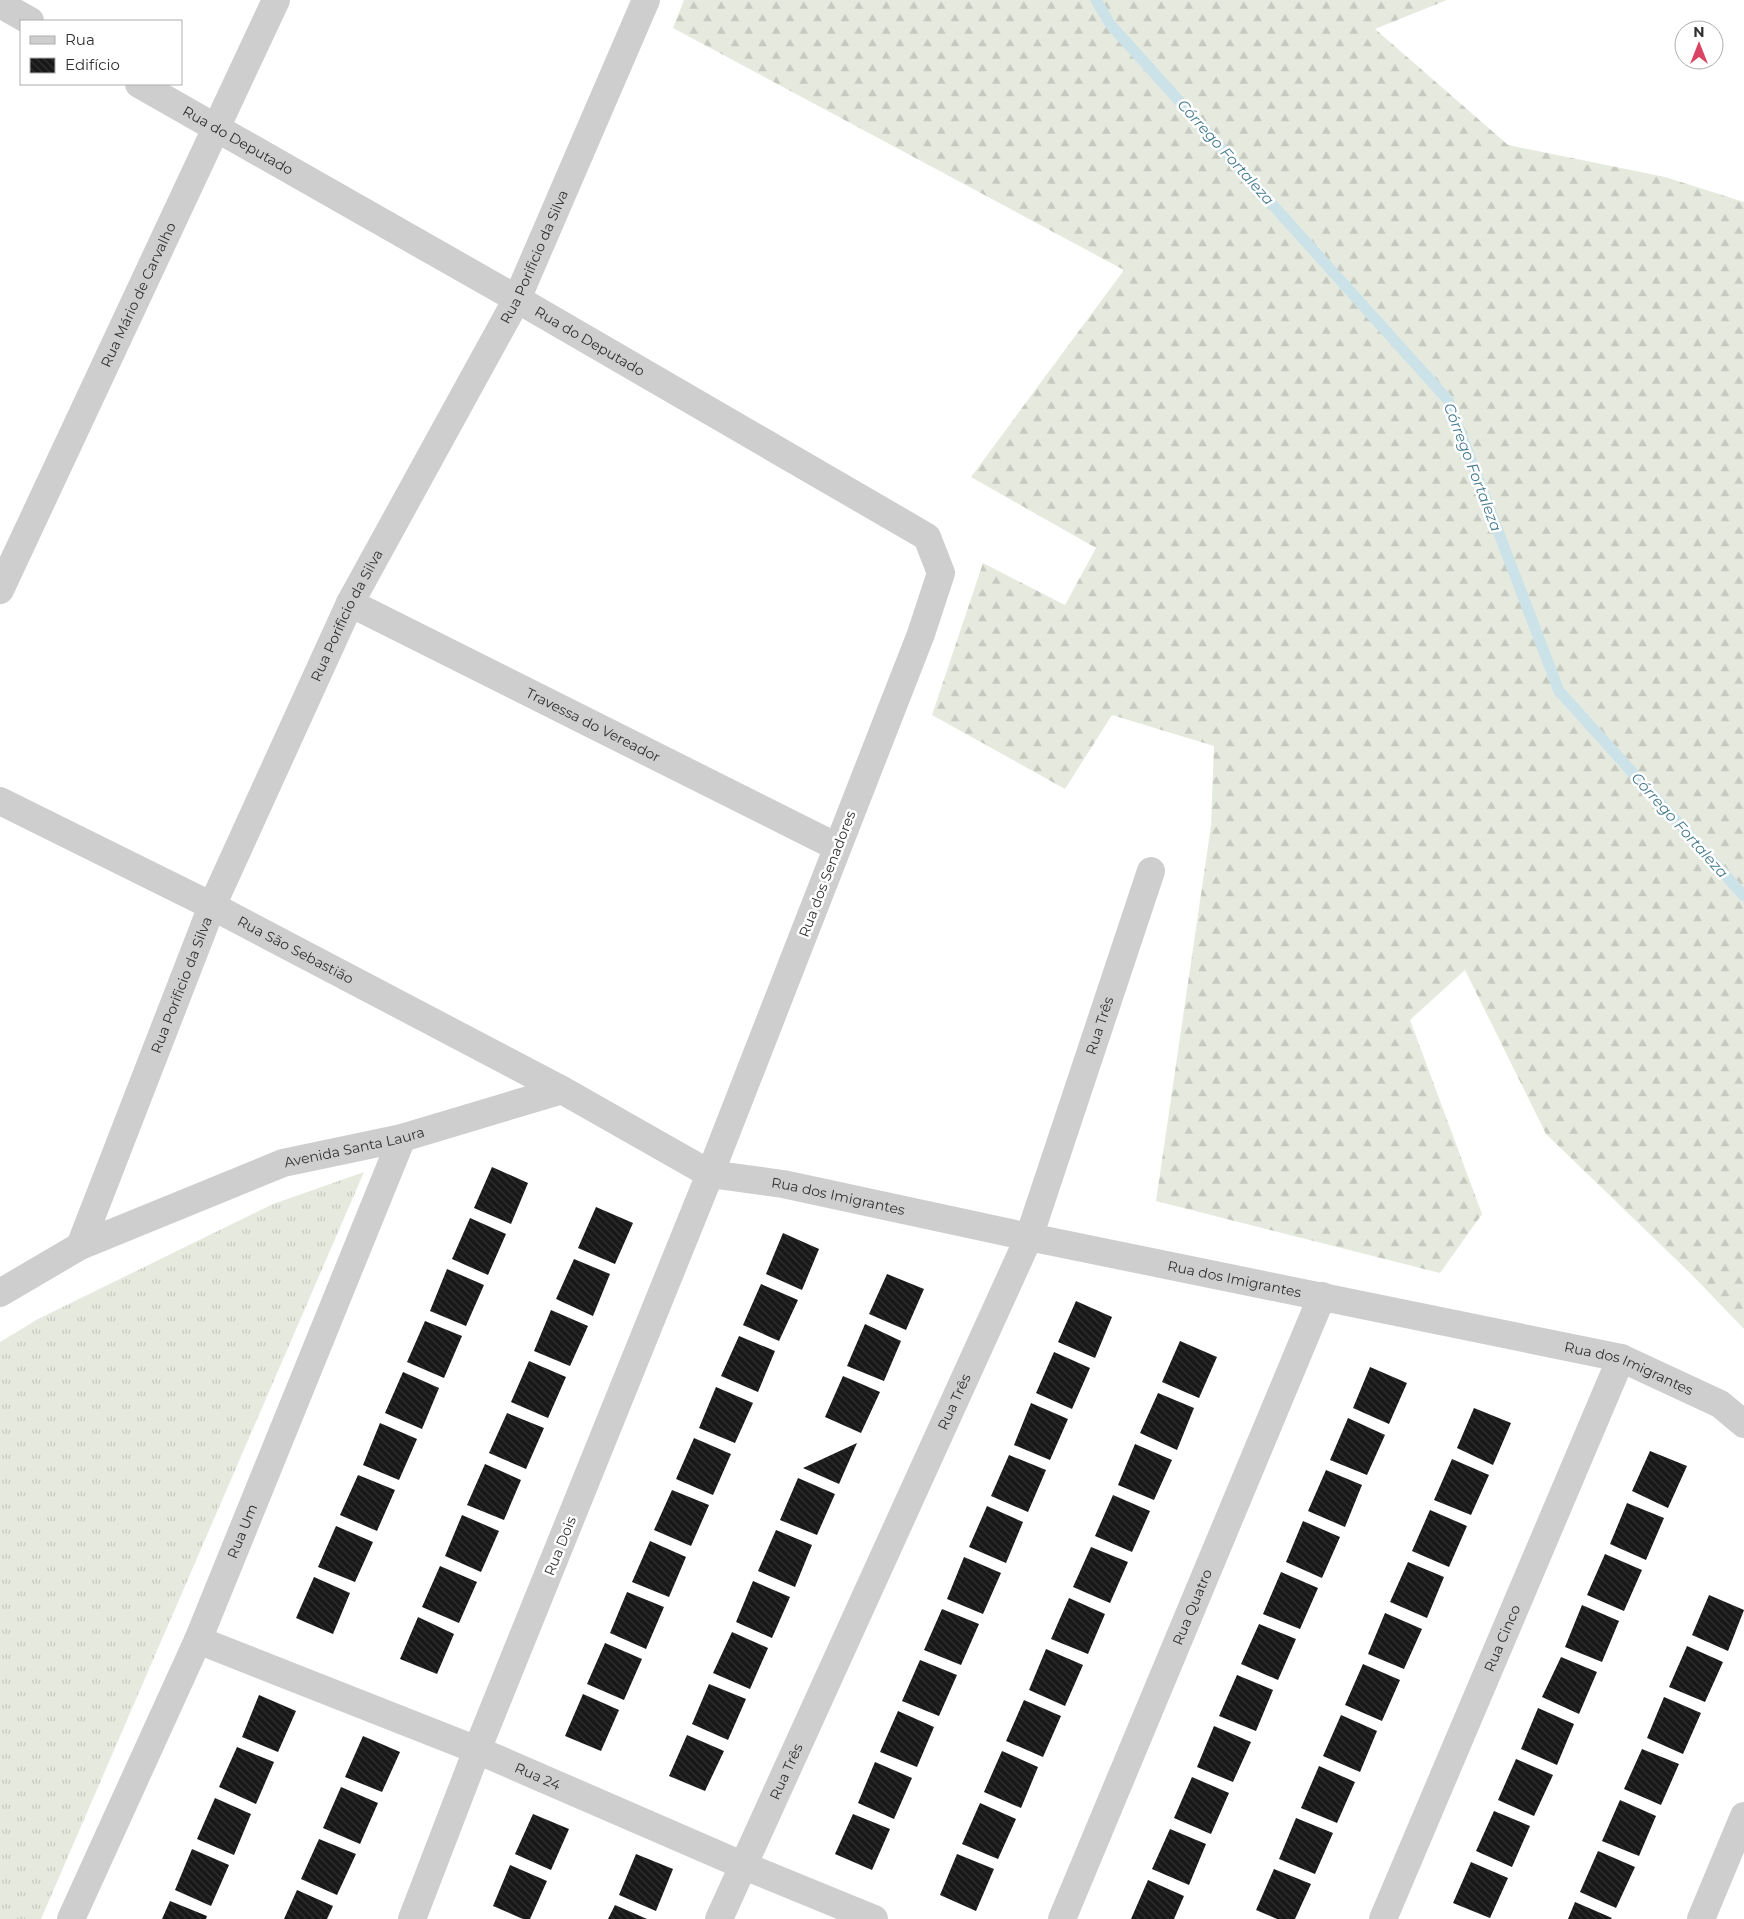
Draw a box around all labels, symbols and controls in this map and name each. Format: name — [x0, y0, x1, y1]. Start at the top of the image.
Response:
legend — [20, 20, 182, 85]
north arrow — [1674, 20, 1724, 70]
text: N — [1693, 23, 1705, 41]
text: Rua — [65, 30, 95, 49]
text: Edifício — [65, 55, 120, 74]
water label: Córrego Fortaleza — [1173, 95, 1279, 209]
street label: Rua do Deputado — [180, 102, 297, 179]
street label: Rua Porificio da Silva — [496, 187, 572, 327]
street label: Rua Mário de Carvalho — [96, 219, 180, 370]
street label: Rua do Deputado — [531, 302, 648, 380]
water label: Córrego Fortaleza — [1440, 400, 1506, 534]
street label: Rua Porificio da Silva — [306, 546, 387, 684]
street label: Travessa do Vereador — [523, 684, 664, 766]
water label: Córrego Fortaleza — [1627, 768, 1733, 882]
street label: Rua dos Senadores — [795, 808, 859, 940]
street label: Rua São Sebastião — [234, 912, 357, 988]
street label: Rua Porificio da Silva — [147, 914, 216, 1056]
street label: Rua Três — [1081, 994, 1118, 1057]
street label: Avenida Santa Laura — [282, 1123, 427, 1172]
street label: Rua dos Imigrantes — [770, 1173, 907, 1219]
street label: Rua dos Imigrantes — [1166, 1257, 1303, 1301]
street label: Rua dos Imigrantes — [1563, 1338, 1696, 1399]
street label: Rua Três — [933, 1371, 975, 1433]
street label: Rua Um — [223, 1501, 261, 1561]
street label: Rua Dois — [540, 1514, 580, 1578]
street label: Rua Quatro — [1168, 1566, 1216, 1648]
street label: Rua Cinco — [1480, 1602, 1524, 1675]
street label: Rua Três — [765, 1740, 807, 1803]
street label: Rua 24 — [512, 1758, 564, 1794]

